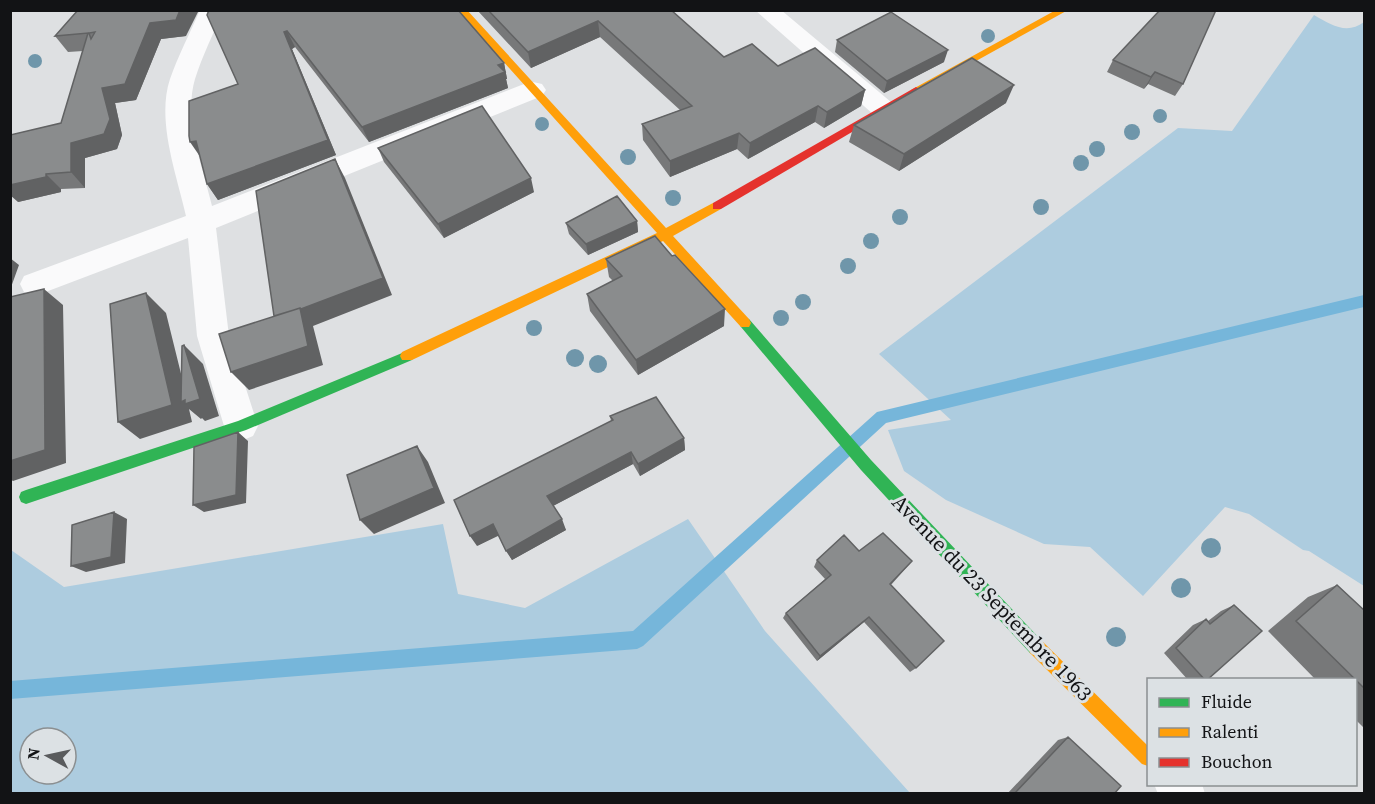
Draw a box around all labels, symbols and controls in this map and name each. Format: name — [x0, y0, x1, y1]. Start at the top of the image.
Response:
street label: Avenue du 23 Septembre 1963 — [886, 488, 1099, 707]
legend — [1147, 678, 1357, 786]
text: Fluide — [1201, 689, 1252, 714]
text: Ralenti — [1201, 719, 1258, 744]
north arrow — [18, 726, 78, 786]
text: N — [21, 746, 45, 761]
text: Bouchon — [1201, 749, 1273, 774]

